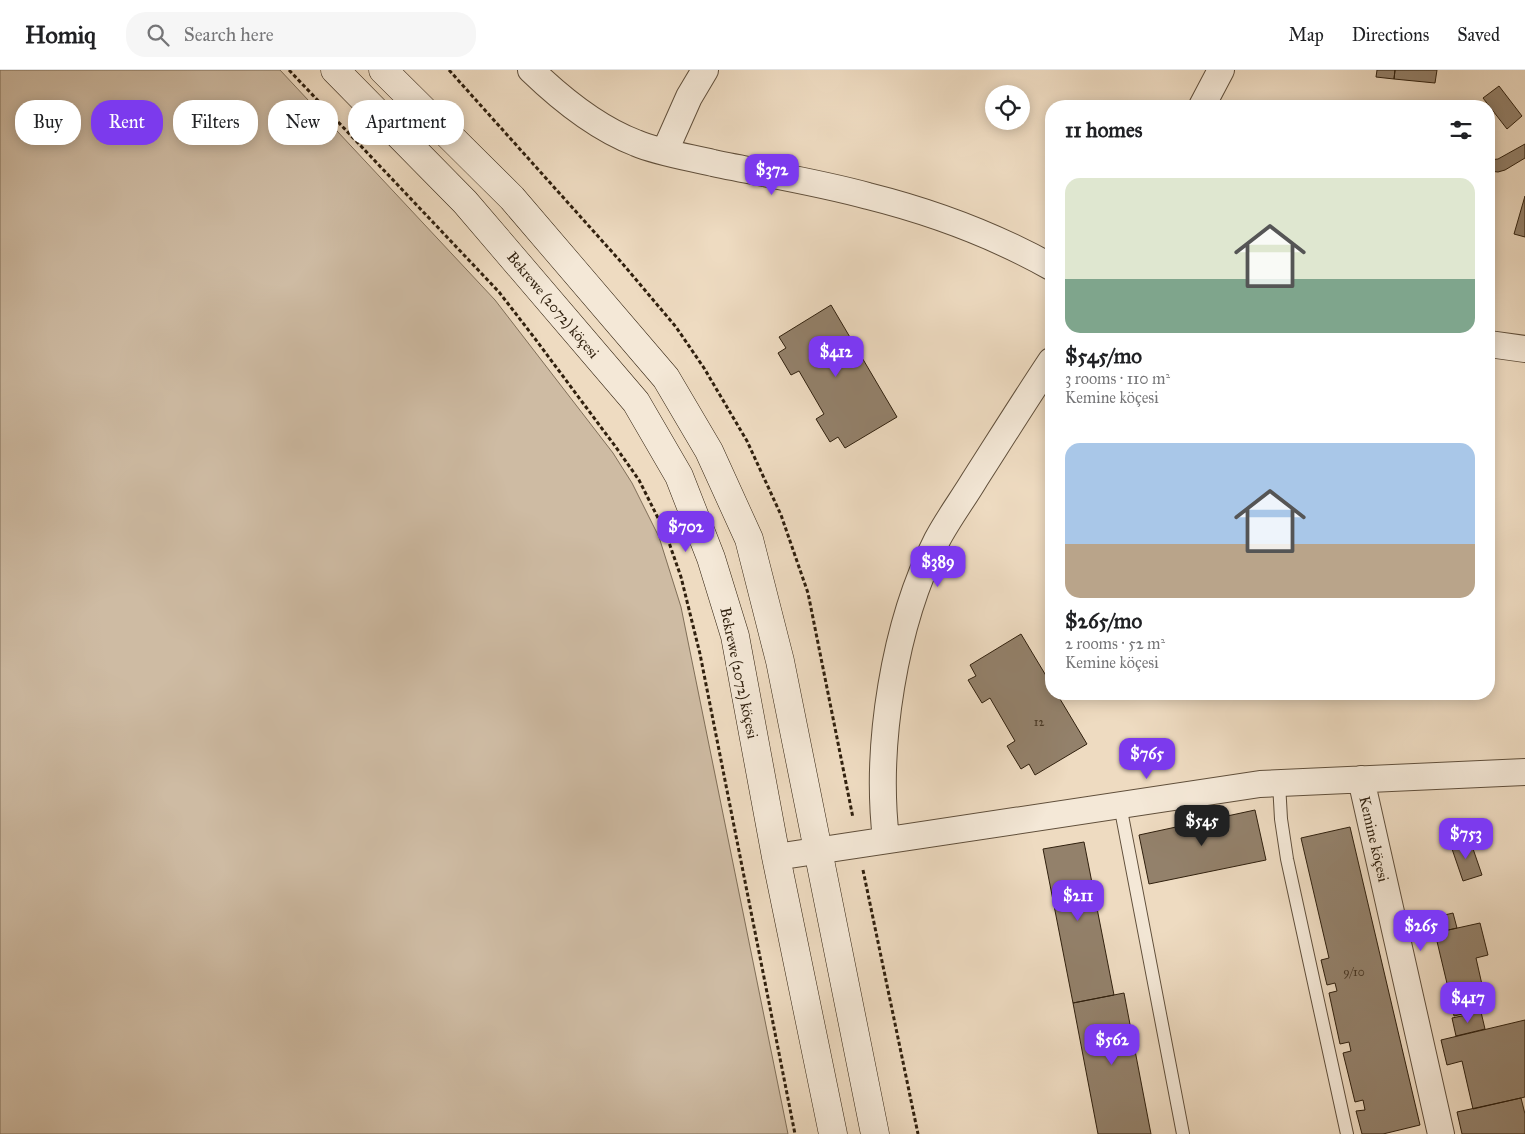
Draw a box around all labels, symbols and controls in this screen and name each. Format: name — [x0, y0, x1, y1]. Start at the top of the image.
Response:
search box — [126, 12, 476, 57]
text: Homiq — [25, 20, 96, 50]
icon: search — [144, 21, 172, 49]
text: Search here — [184, 23, 274, 46]
text: Map — [1288, 24, 1324, 46]
text: Directions — [1352, 24, 1429, 46]
text: Saved — [1457, 24, 1500, 46]
map controls — [985, 85, 1030, 130]
button: locate — [985, 85, 1030, 130]
chip: Buy — [15, 100, 81, 145]
chip: Rent — [91, 100, 163, 145]
chip: Filters — [173, 100, 258, 145]
chip: New — [268, 100, 338, 145]
chip: Apartment — [348, 100, 464, 145]
icon: filters — [1447, 116, 1475, 144]
text: 11 homes — [1065, 117, 1142, 143]
pin: $372 — [742, 154, 802, 196]
text: $372 — [756, 160, 788, 179]
icon: home — [1225, 211, 1315, 301]
street label: Bekrewe (2072) köçesi — [502, 248, 603, 363]
pin: $412 — [806, 336, 866, 378]
text: $412 — [820, 342, 852, 361]
text: $545/mo — [1065, 343, 1142, 369]
text: 3 rooms · 110 m² — [1065, 369, 1170, 388]
text: Kemine köçesi — [1065, 388, 1159, 407]
icon: home — [1225, 476, 1315, 566]
pin: $702 — [656, 510, 716, 553]
text: $702 — [668, 517, 704, 536]
pin: $389 — [908, 546, 968, 588]
text: $389 — [921, 552, 955, 571]
street label: Bekrewe (2072) köçesi — [715, 606, 762, 741]
text: $265/mo — [1065, 608, 1142, 634]
text: 2 rooms · 52 m² — [1065, 634, 1165, 653]
text: Kemine köçesi — [1065, 653, 1159, 672]
house number: 12 — [1034, 715, 1044, 729]
pin: $765 — [1117, 738, 1177, 780]
text: $765 — [1130, 744, 1164, 763]
street label: Kemine köçesi — [1355, 794, 1393, 884]
pin: $545 — [1172, 804, 1232, 847]
text: $545 — [1186, 811, 1218, 830]
pin: $753 — [1436, 818, 1496, 860]
text: $753 — [1450, 824, 1482, 843]
pin: $211 — [1048, 880, 1108, 922]
text: $211 — [1063, 886, 1093, 905]
pin: $265 — [1391, 910, 1451, 952]
text: $265 — [1404, 916, 1438, 935]
house number: 9/10 — [1343, 965, 1365, 979]
pin: $417 — [1438, 982, 1498, 1024]
text: $417 — [1451, 988, 1485, 1007]
pin: $562 — [1082, 1024, 1142, 1066]
text: $562 — [1095, 1030, 1129, 1049]

